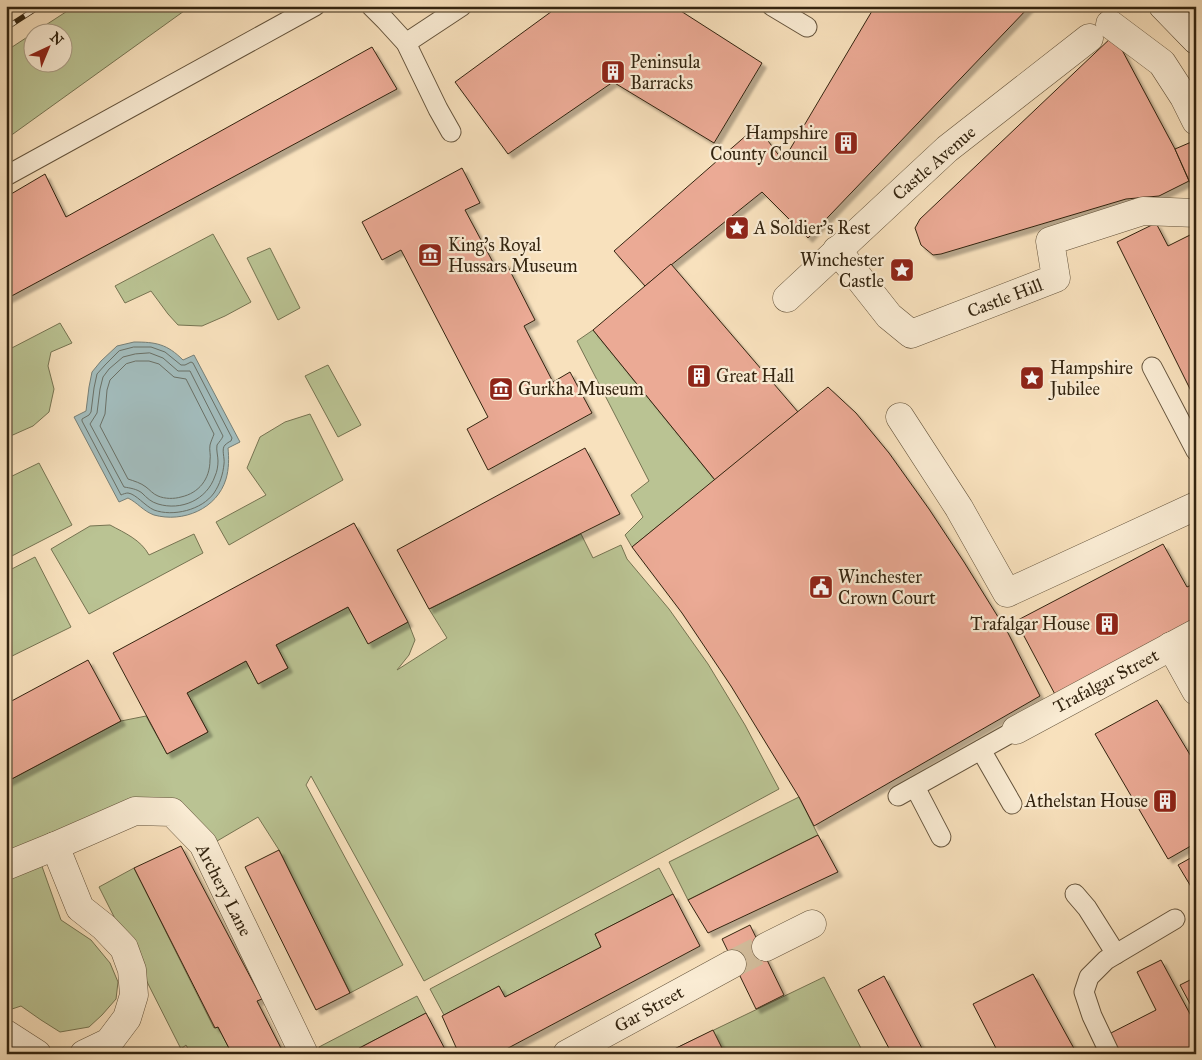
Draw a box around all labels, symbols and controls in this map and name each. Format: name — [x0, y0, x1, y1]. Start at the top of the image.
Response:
north arrow — [22, 22, 72, 72]
text: N — [47, 29, 67, 49]
place label: Peninsula Barracks — [630, 51, 701, 94]
building icon: Peninsula Barracks — [600, 59, 626, 85]
street label: Castle Avenue — [888, 121, 980, 205]
place label: Hampshire County Council — [710, 122, 828, 165]
building icon: Hampshire County Council — [833, 130, 859, 156]
place icon: A Soldier's Rest — [724, 215, 750, 241]
place label: A Soldier's Rest — [753, 217, 871, 239]
place label: King's Royal Hussars Museum — [448, 234, 578, 277]
museum icon: King's Royal Hussars Museum — [417, 242, 443, 268]
place label: Winchester Castle — [800, 249, 884, 292]
place icon: Winchester Castle — [889, 257, 915, 283]
street label: Castle Hill — [964, 273, 1046, 322]
place label: Hampshire Jubilee — [1048, 357, 1133, 401]
building icon: Great Hall — [686, 363, 712, 389]
place label: Great Hall — [716, 365, 794, 387]
place icon: Hampshire Jubilee — [1019, 365, 1045, 391]
museum icon: Gurkha Museum — [488, 376, 514, 402]
place label: Gurkha Museum — [518, 378, 644, 400]
place label: Winchester Crown Court — [838, 566, 936, 609]
public building icon: Winchester Crown Court — [808, 574, 834, 600]
building icon: Trafalgar House — [1094, 611, 1120, 637]
place label: Trafalgar House — [970, 613, 1090, 636]
street label: Trafalgar Street — [1050, 644, 1163, 719]
building icon: Athelstan House — [1152, 788, 1178, 814]
place label: Athelstan House — [1024, 790, 1148, 812]
street label: Archery Lane — [191, 839, 257, 940]
street label: Gar Street — [610, 981, 688, 1037]

